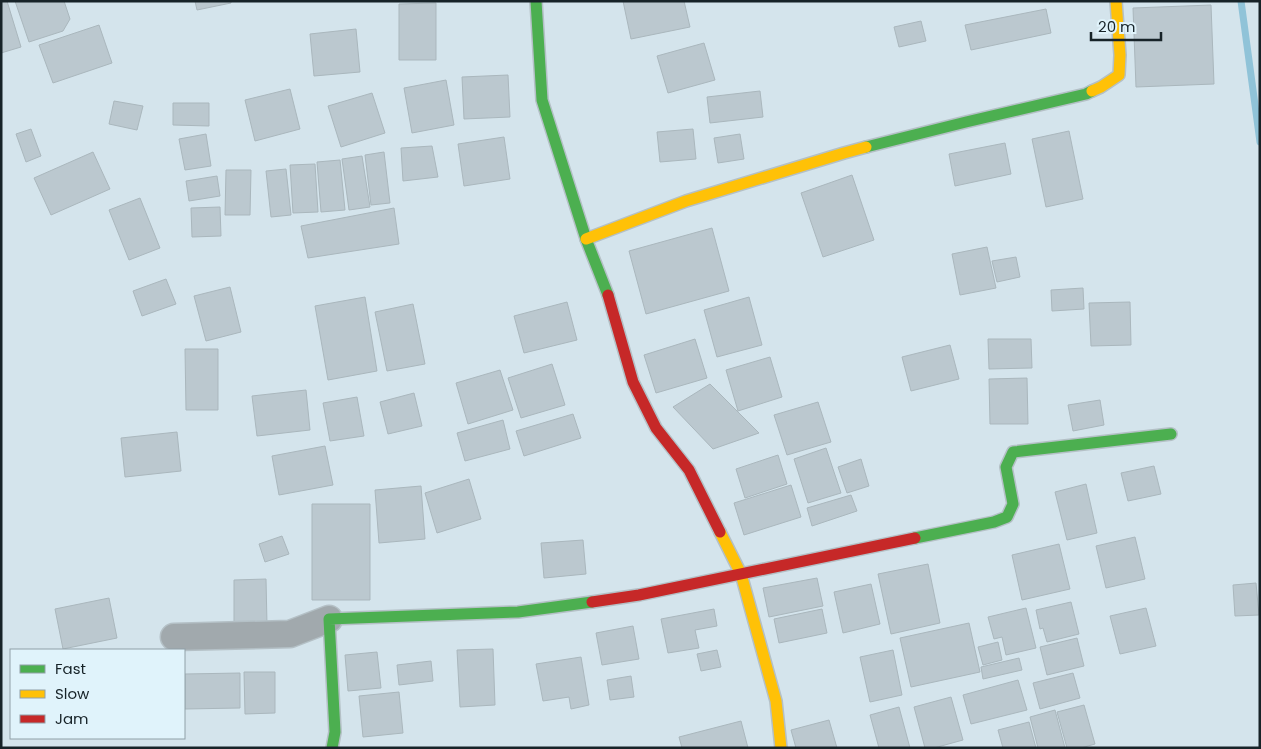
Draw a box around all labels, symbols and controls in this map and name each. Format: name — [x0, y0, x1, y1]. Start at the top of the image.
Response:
scale bar — [1091, 10, 1161, 42]
text: 20 m — [1098, 16, 1136, 37]
legend — [10, 649, 185, 739]
text: Fast — [55, 658, 86, 679]
text: Slow — [55, 683, 90, 704]
text: Jam — [55, 708, 89, 729]

